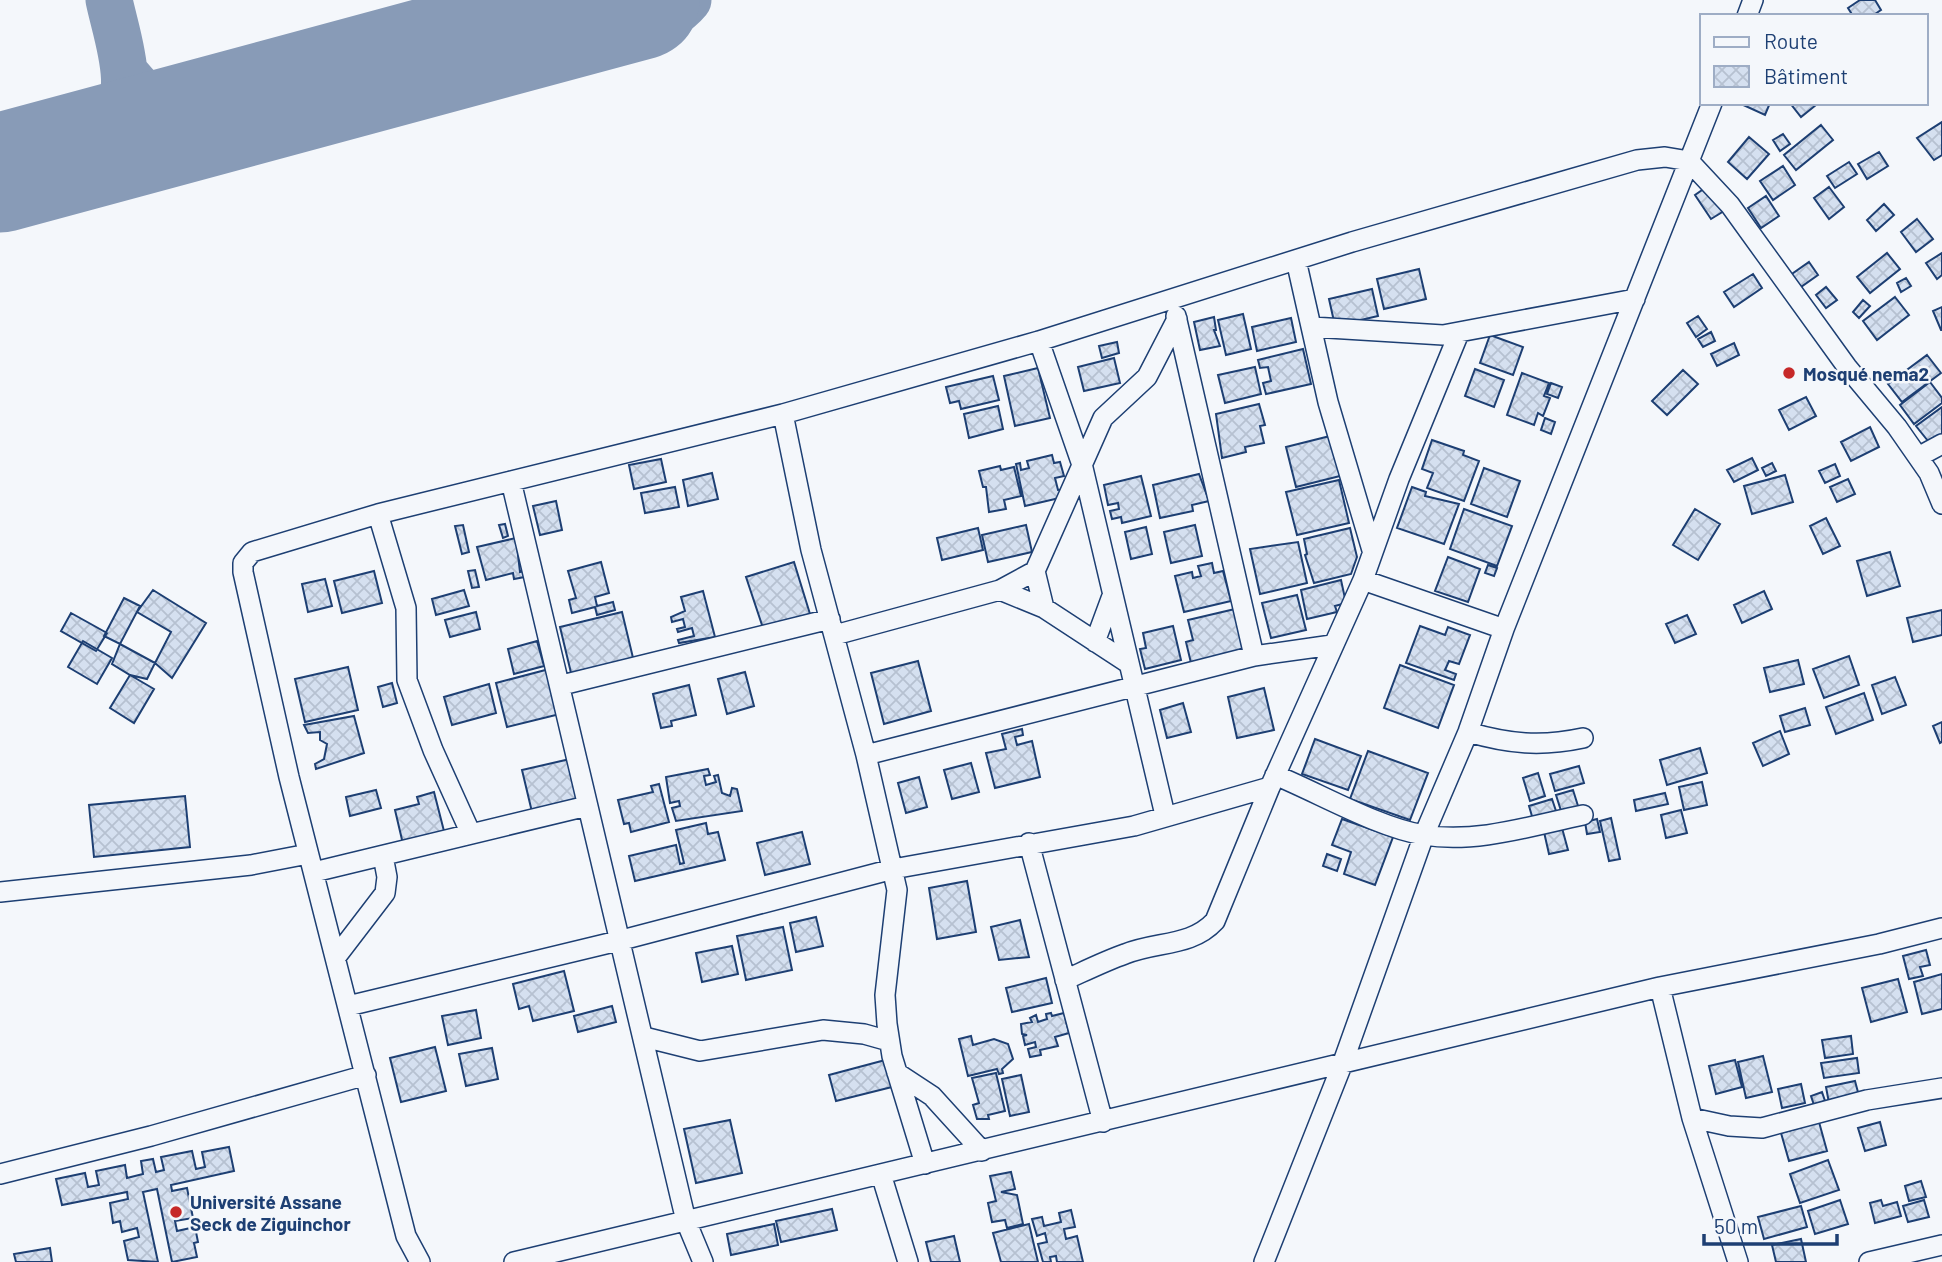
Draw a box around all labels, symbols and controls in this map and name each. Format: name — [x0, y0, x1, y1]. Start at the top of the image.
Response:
legend — [1700, 14, 1928, 105]
text: Route — [1764, 28, 1818, 53]
text: Bâtiment — [1764, 63, 1848, 88]
place label: Mosqué nema2 — [1803, 362, 1929, 385]
marker: Mosqué nema2 — [1781, 365, 1797, 381]
place label: Université Assane Seck de Ziguinchor — [190, 1190, 351, 1235]
scale bar — [1704, 1202, 1837, 1246]
marker: Université Assane Seck de Ziguinchor — [168, 1204, 184, 1220]
text: 50 m — [1714, 1213, 1758, 1238]

